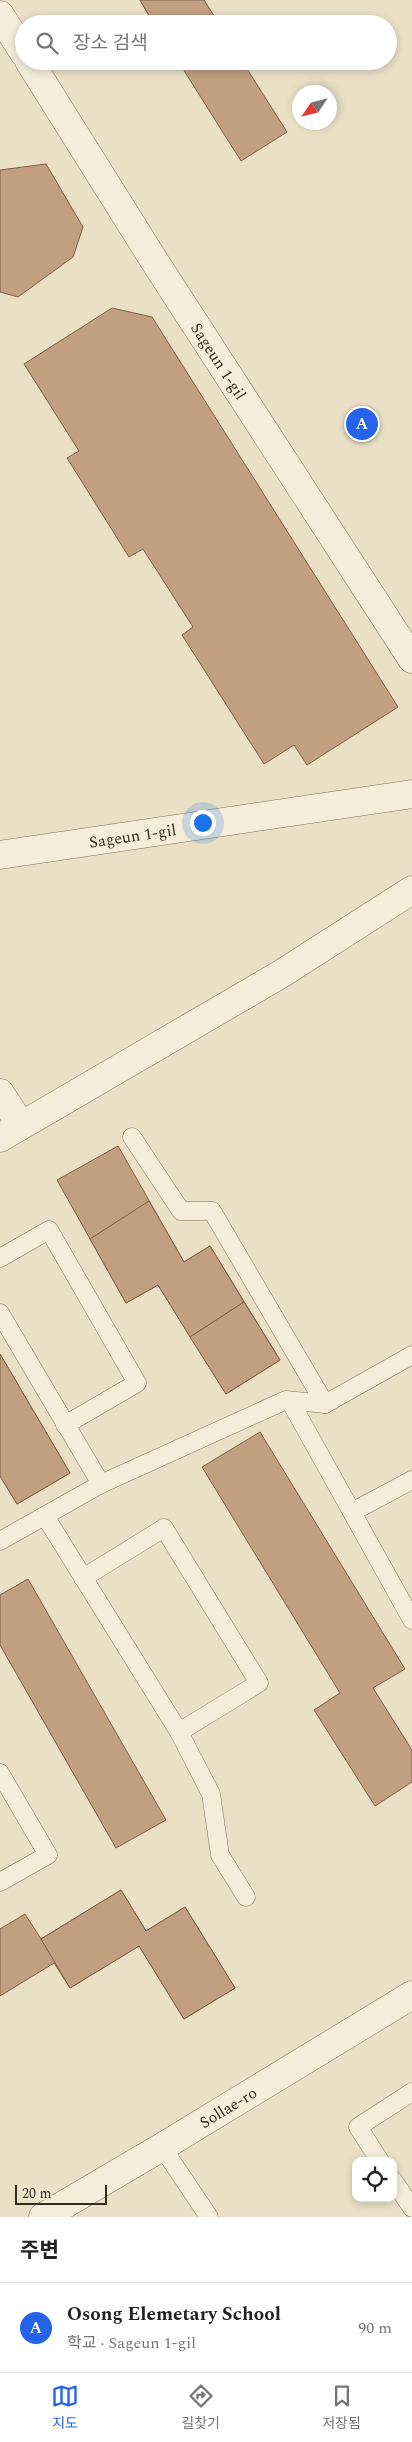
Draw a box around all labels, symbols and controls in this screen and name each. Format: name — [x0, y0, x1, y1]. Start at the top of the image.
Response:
search box — [15, 15, 397, 70]
icon: search — [33, 29, 61, 57]
text: 장소 검색 — [73, 29, 148, 58]
north arrow — [292, 85, 337, 130]
street label: Sageun 1-gil — [184, 318, 252, 405]
pin: A — [346, 405, 378, 443]
your location — [190, 810, 216, 836]
street label: Sageun 1-gil — [88, 818, 178, 855]
street label: Sollae-ro — [195, 2081, 262, 2135]
map controls — [352, 2157, 397, 2202]
button: locate — [352, 2157, 397, 2202]
scale bar — [15, 2182, 108, 2205]
text: 20 m — [22, 2183, 52, 2204]
text: 주변 — [20, 2235, 59, 2267]
text: Osong Elemetary School — [67, 2300, 281, 2329]
text: A — [30, 2316, 42, 2340]
text: 90 m — [358, 2316, 392, 2340]
text: 학교 · Sageun 1-gil — [67, 2331, 196, 2355]
tab: 지도 — [51, 2382, 79, 2434]
tab: 길찾기 — [181, 2382, 220, 2434]
tab: 저장됨 — [322, 2382, 361, 2434]

